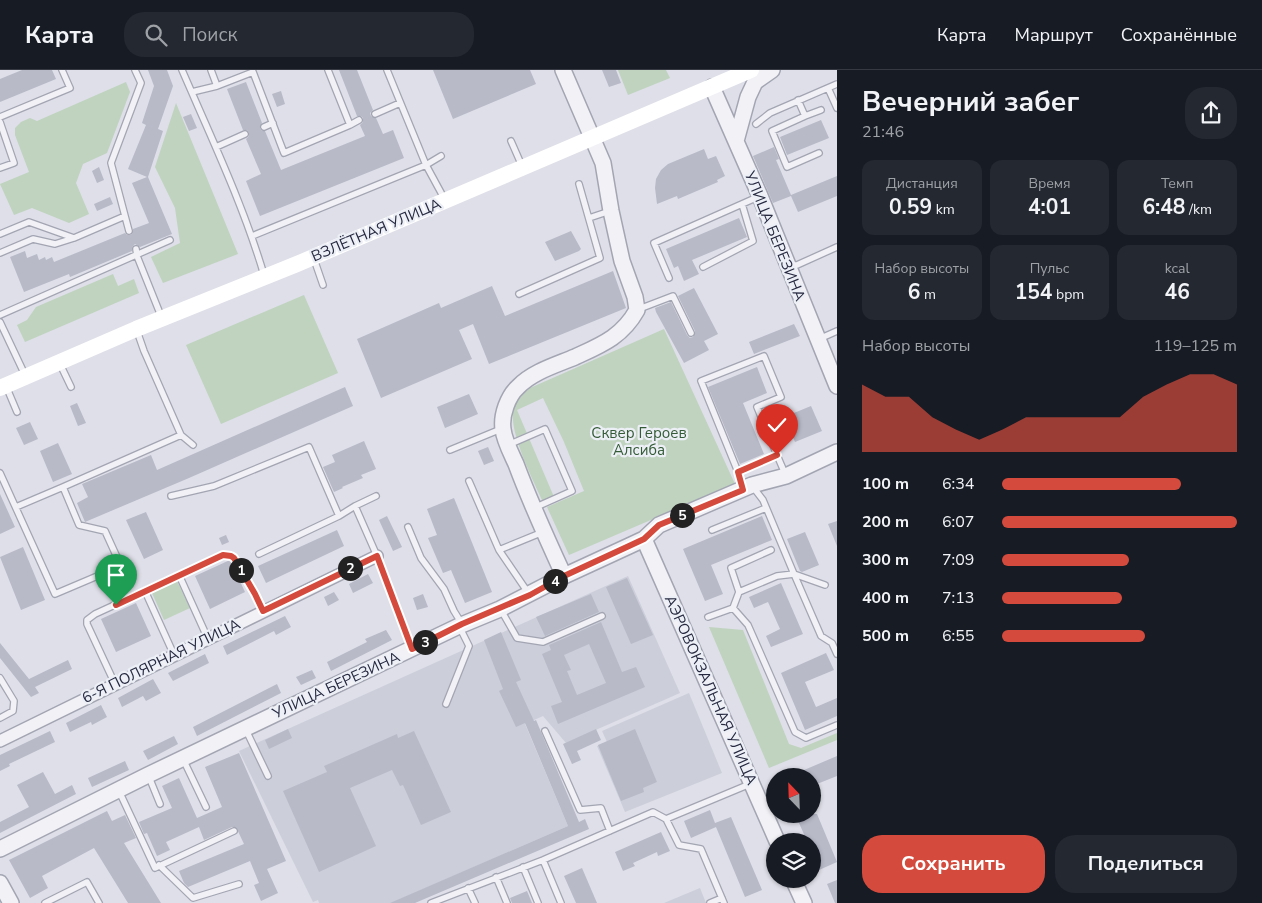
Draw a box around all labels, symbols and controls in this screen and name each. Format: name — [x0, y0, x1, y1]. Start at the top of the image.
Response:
search box — [124, 12, 474, 57]
text: Карта — [25, 19, 94, 51]
icon: search — [142, 21, 170, 49]
text: Поиск — [182, 22, 237, 48]
text: Карта — [937, 23, 987, 47]
text: Маршрут — [1015, 23, 1093, 47]
text: Сохранённые — [1121, 23, 1237, 47]
text: Вечерний забег — [862, 83, 1079, 121]
button: share — [1185, 87, 1237, 139]
text: 21:46 — [862, 121, 904, 143]
street label: УЛИЦА БЕРЕЗИНА — [739, 167, 810, 304]
text: Дистанция — [886, 174, 958, 193]
text: Время — [1028, 174, 1071, 193]
text: Темп — [1161, 174, 1193, 193]
text: 0.59 — [889, 193, 932, 221]
text: 4:01 — [1028, 193, 1071, 221]
text: 6:48 — [1142, 193, 1185, 221]
street label: ВЗЛЁТНАЯ УЛИЦА — [308, 194, 444, 266]
text: km — [932, 200, 955, 219]
text: /km — [1185, 200, 1212, 219]
text: Набор высоты — [874, 259, 969, 278]
text: Пульс — [1030, 259, 1069, 278]
text: kcal — [1165, 259, 1190, 278]
text: 6 — [908, 278, 920, 306]
text: 154 — [1015, 278, 1052, 306]
text: 46 — [1165, 278, 1190, 306]
text: m — [920, 285, 936, 304]
text: bpm — [1052, 285, 1084, 304]
text: Набор высоты — [862, 335, 970, 357]
text: 119–125 m — [1154, 335, 1237, 357]
pin — [756, 404, 798, 455]
icon: check — [763, 411, 791, 439]
park label: Сквер Героев Алсиба — [591, 423, 687, 460]
text: 100 m — [862, 473, 909, 495]
text: 6:34 — [942, 473, 974, 495]
pin: 5 — [670, 502, 694, 528]
text: 5 — [678, 506, 687, 525]
text: 200 m — [862, 511, 909, 533]
text: 6:07 — [942, 511, 974, 533]
text: 300 m — [862, 549, 909, 571]
text: 7:09 — [942, 549, 974, 571]
pin — [95, 554, 137, 605]
pin: 2 — [338, 556, 362, 580]
pin: 1 — [228, 558, 254, 582]
text: 2 — [346, 559, 355, 578]
icon: arrive — [102, 561, 130, 589]
text: 1 — [237, 561, 246, 580]
pin: 4 — [542, 568, 568, 594]
text: 4 — [551, 572, 560, 591]
text: 400 m — [862, 587, 909, 609]
text: 7:13 — [942, 587, 974, 609]
street label: АЭРОВОКЗАЛЬНАЯ УЛИЦА — [660, 592, 762, 788]
street label: 6-Я ПОЛЯРНАЯ УЛИЦА — [79, 614, 243, 708]
text: 500 m — [862, 625, 909, 647]
text: 6:55 — [942, 625, 974, 647]
pin: 3 — [412, 630, 438, 654]
text: 3 — [421, 633, 430, 652]
street label: УЛИЦА БЕРЕЗИНА — [268, 647, 403, 724]
north arrow — [766, 768, 821, 822]
map controls — [766, 768, 821, 888]
button: layers — [766, 833, 821, 888]
button: Сохранить — [862, 835, 1045, 893]
button: Поделиться — [1055, 835, 1237, 893]

